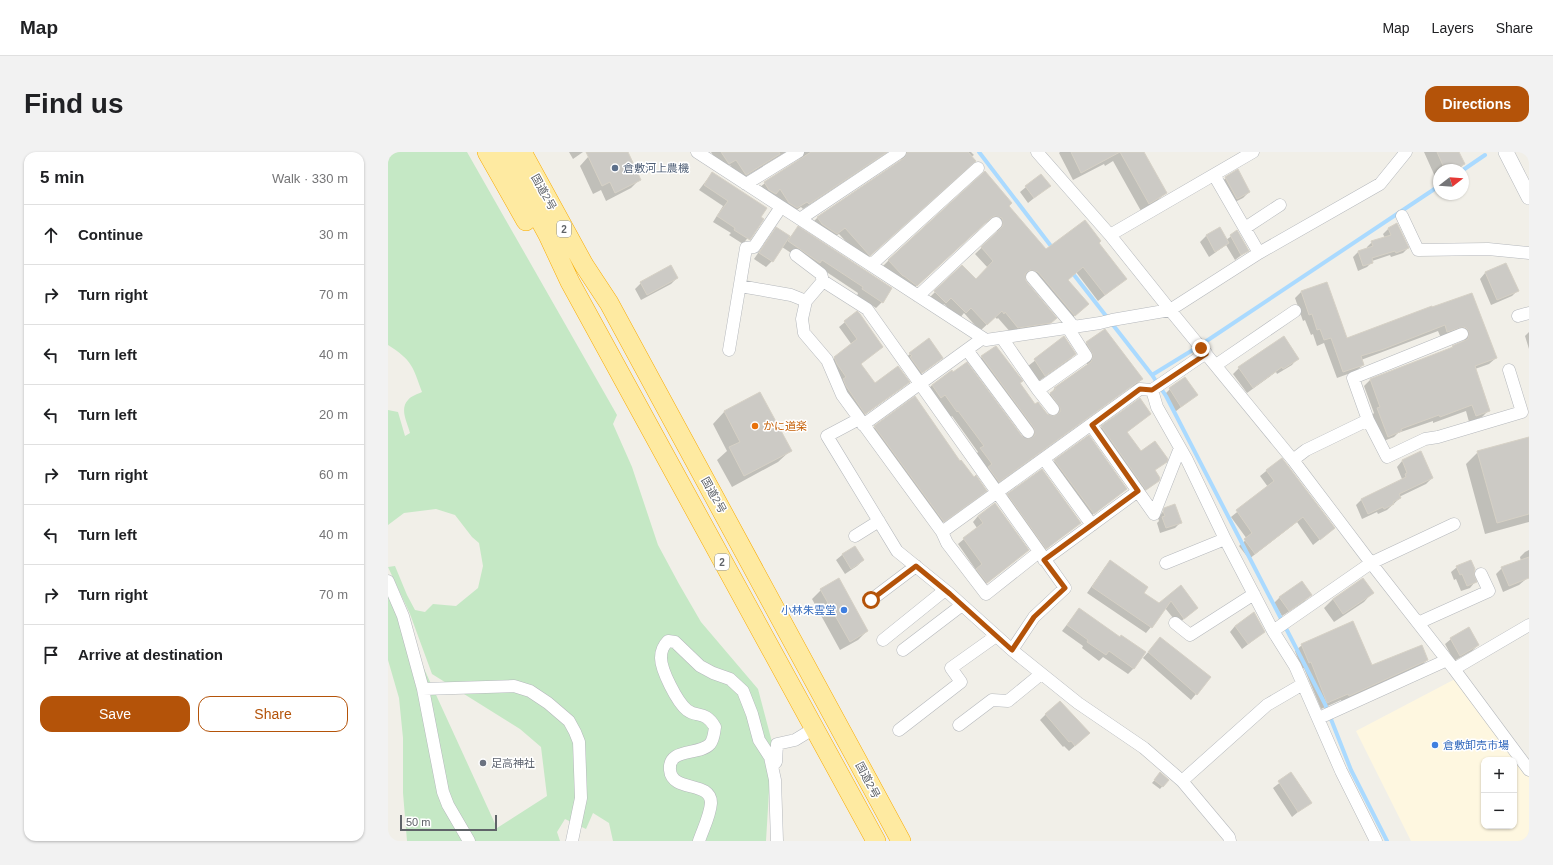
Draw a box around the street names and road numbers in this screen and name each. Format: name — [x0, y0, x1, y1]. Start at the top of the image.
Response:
street label: 国道2号 — [529, 172, 559, 212]
road number: 2 — [557, 221, 571, 237]
street label: 国道2号 — [699, 475, 729, 515]
road number: 2 — [715, 554, 729, 570]
street label: 国道2号 — [854, 760, 882, 800]

